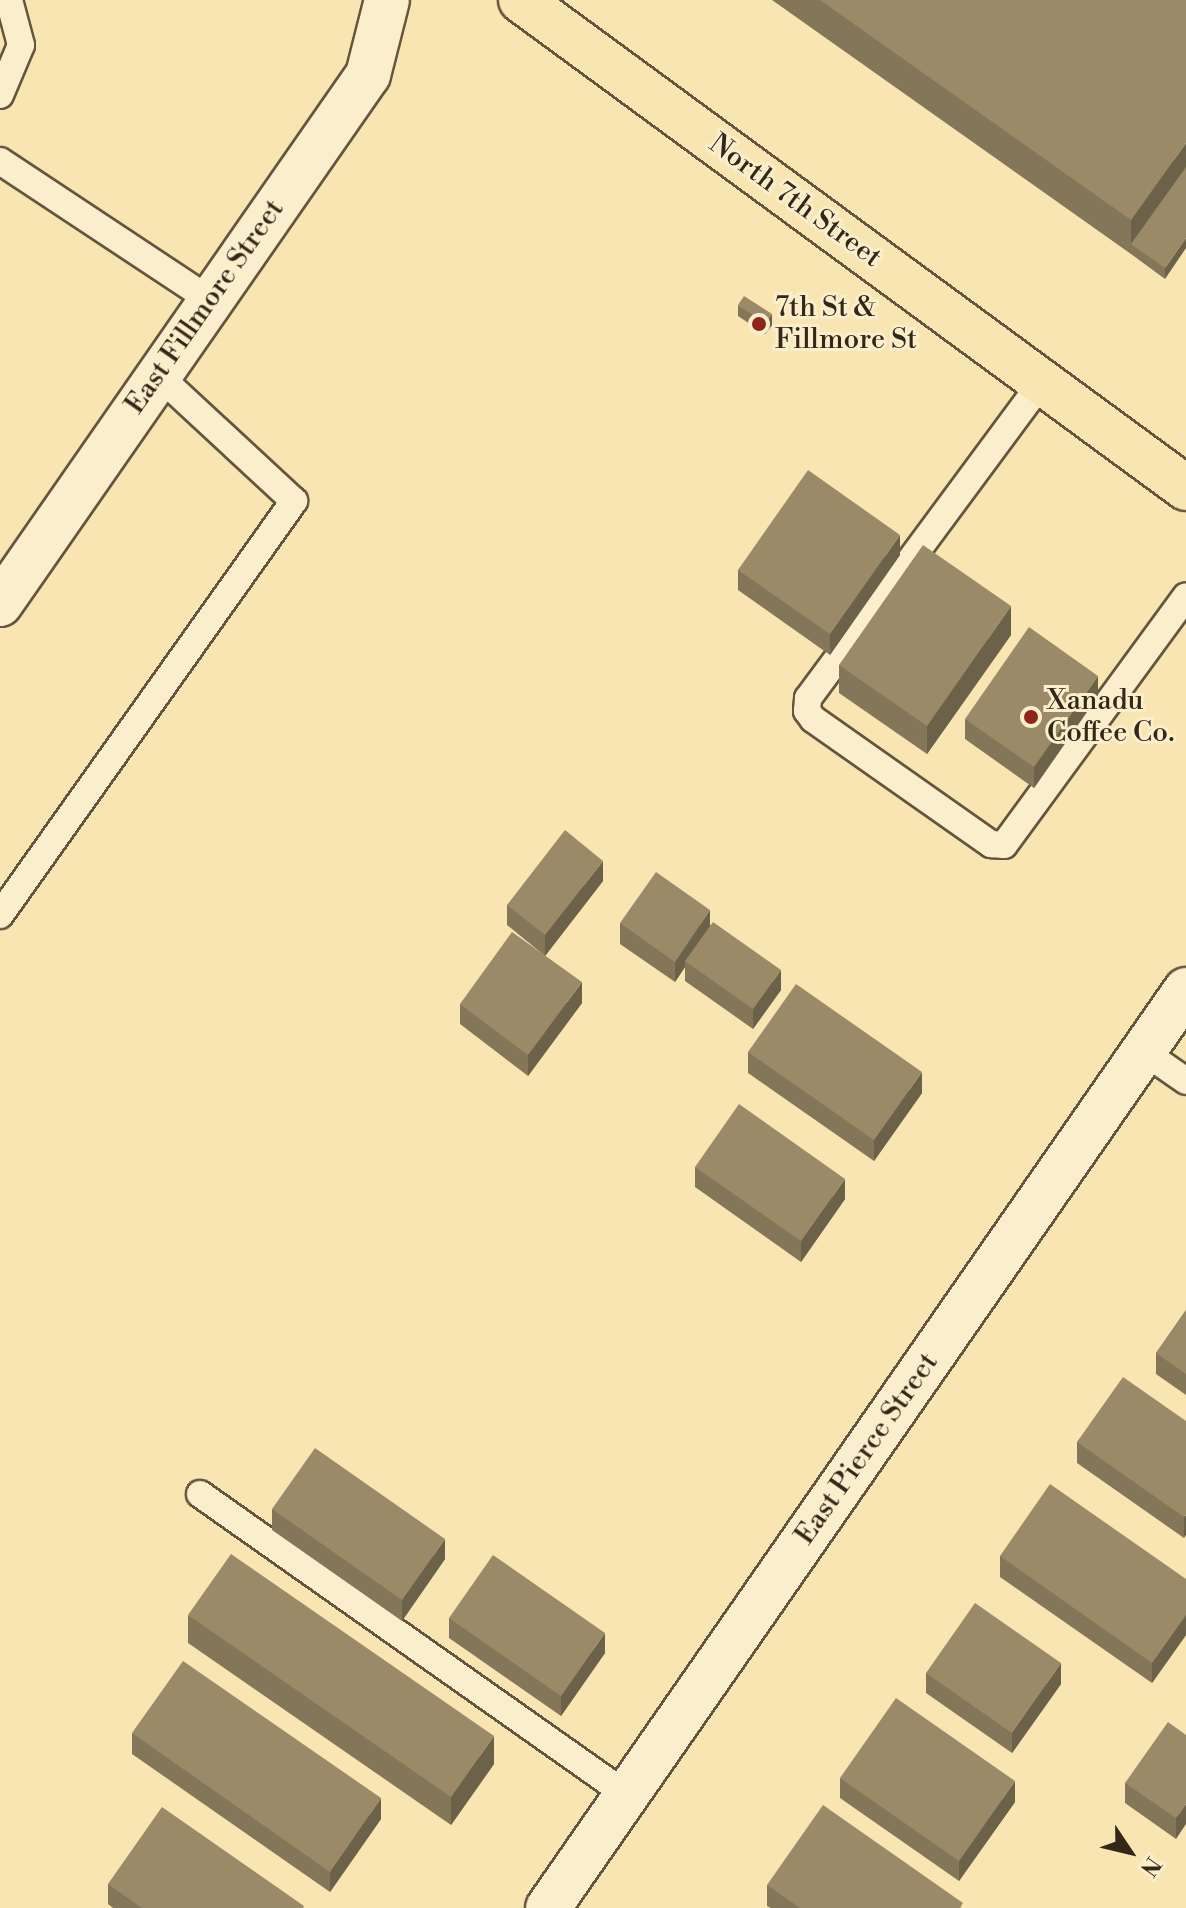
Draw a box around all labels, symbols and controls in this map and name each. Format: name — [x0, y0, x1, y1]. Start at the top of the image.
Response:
street label: North 7th Street — [702, 127, 888, 275]
street label: East Fillmore Street — [118, 193, 292, 421]
place label: 7th St & Fillmore St — [775, 291, 917, 357]
marker: 7th St & Fillmore St — [750, 315, 768, 333]
place label: Xanadu Coffee Co. — [1047, 684, 1175, 750]
marker: Xanadu Coffee Co. — [1022, 708, 1040, 726]
street label: East Pierce Street — [788, 1347, 946, 1551]
north arrow — [1090, 1812, 1170, 1892]
text: N — [1134, 1851, 1166, 1881]

